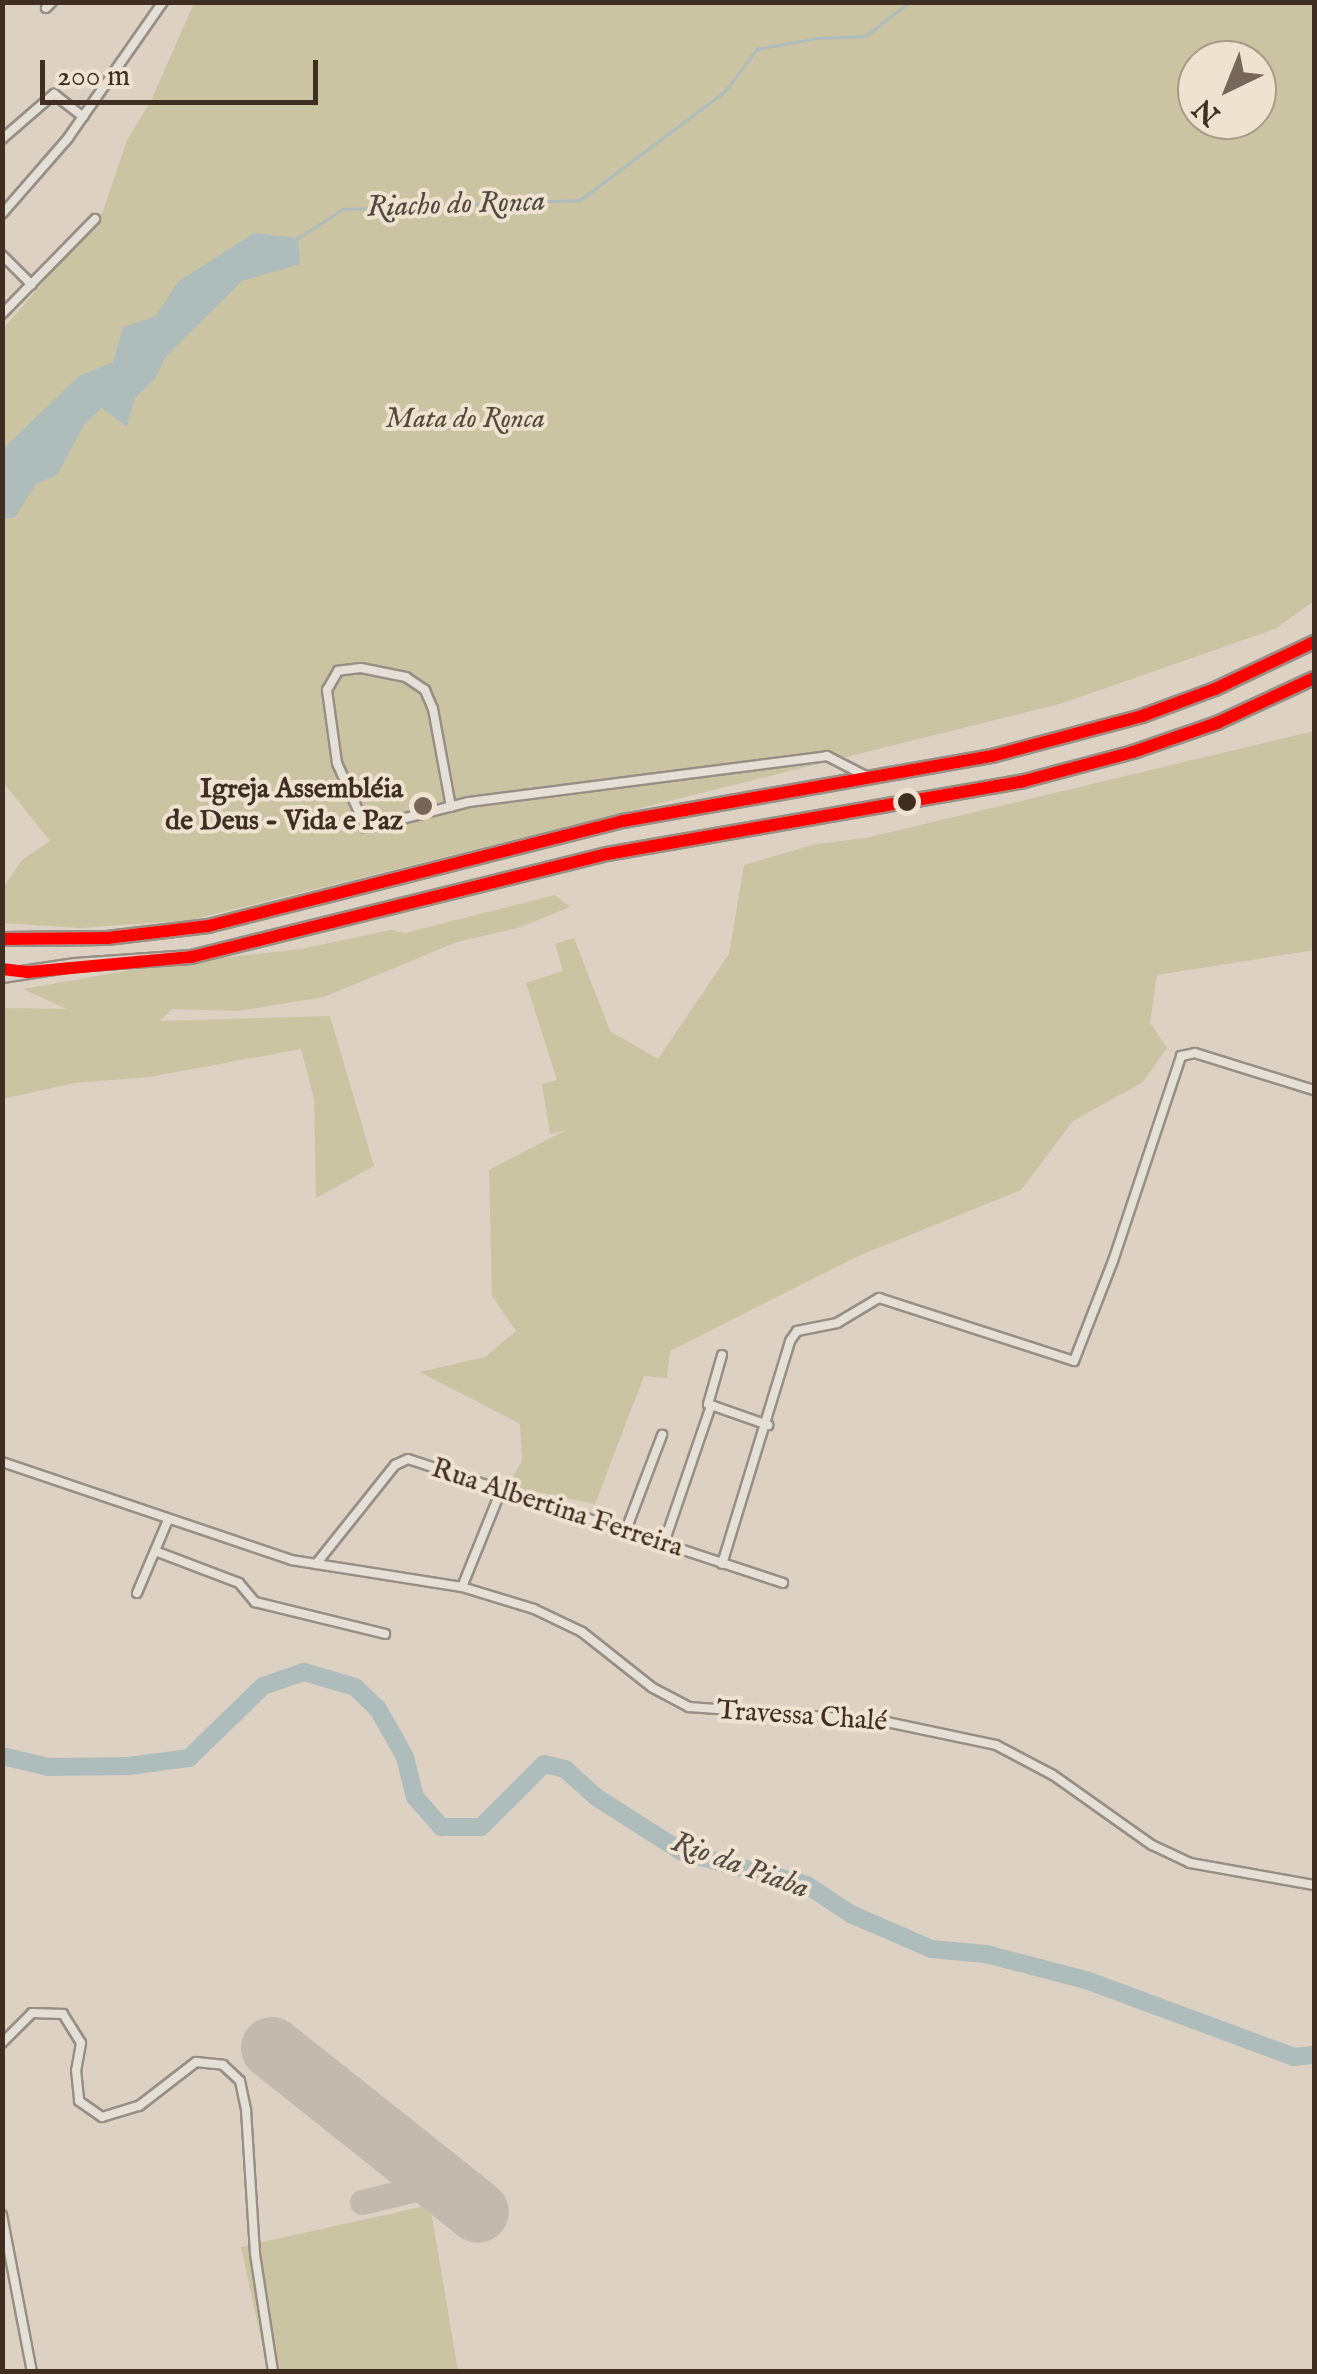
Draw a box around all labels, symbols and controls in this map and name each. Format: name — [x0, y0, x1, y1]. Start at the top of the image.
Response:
scale bar — [45, 40, 322, 102]
north arrow — [1177, 40, 1277, 140]
text: 200 m — [57, 58, 130, 96]
text: N — [1187, 90, 1228, 132]
water label: Riacho do Ronca — [366, 184, 546, 226]
park label: Mata do Ronca — [385, 403, 545, 437]
place label: Igreja Assembléia de Deus - Vida e Paz — [165, 773, 403, 839]
unlabelled marker — [897, 792, 917, 812]
marker: Igreja Assembléia de Deus - Vida e Paz — [412, 795, 434, 817]
street label: Rua Albertina Ferreira — [427, 1452, 687, 1566]
street label: Travessa Chalé — [716, 1694, 888, 1740]
water label: Rio da Piaba — [666, 1825, 814, 1907]

